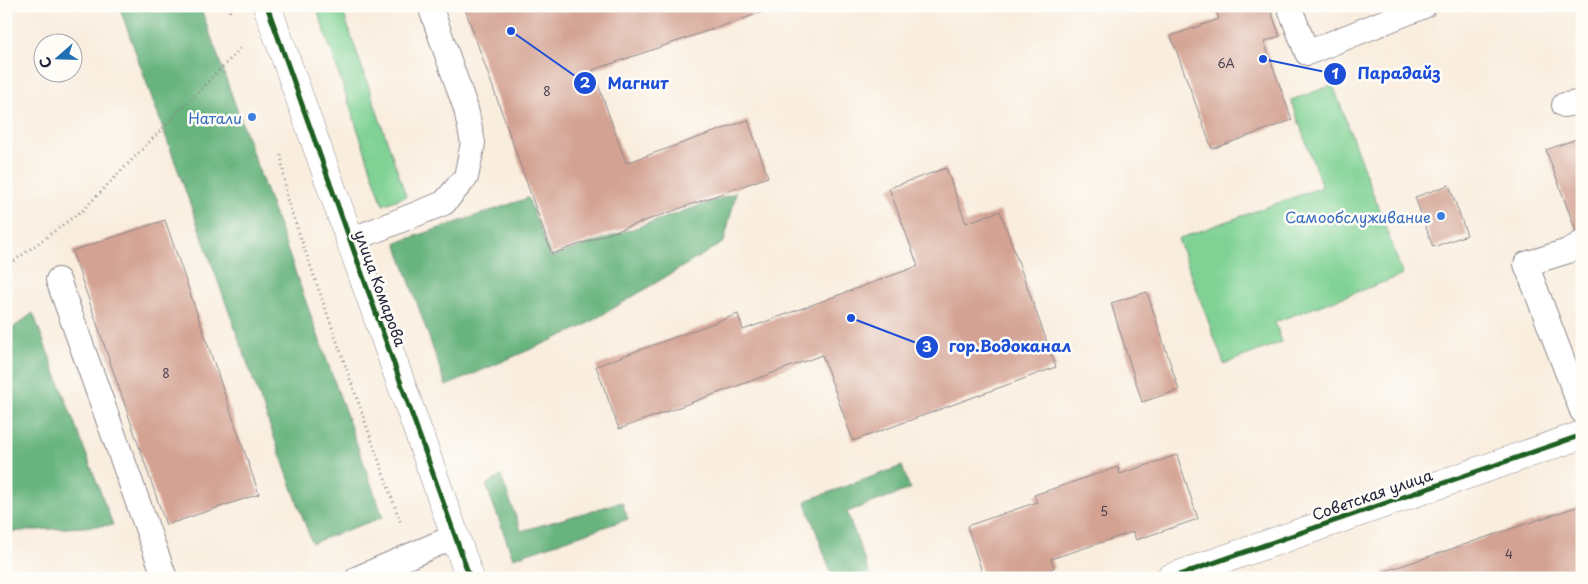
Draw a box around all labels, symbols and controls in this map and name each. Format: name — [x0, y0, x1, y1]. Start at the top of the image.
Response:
north arrow — [32, 32, 82, 82]
text: С — [34, 54, 57, 71]
house number: 6А — [1217, 54, 1235, 72]
callout: Парадайз — [1323, 58, 1451, 89]
text: Парадайз — [1357, 60, 1441, 84]
text: 1 — [1331, 61, 1339, 84]
callout: Магнит — [572, 68, 678, 99]
text: 2 — [580, 70, 591, 93]
text: Магнит — [608, 70, 669, 94]
house number: 8 — [543, 82, 551, 100]
place label: Натали — [188, 106, 242, 129]
marker: Натали — [246, 111, 258, 123]
place label: Самообслуживание — [1285, 205, 1431, 228]
marker: Самообслуживание — [1435, 210, 1447, 222]
street label: улица Комарова — [349, 226, 413, 350]
callout: гор.Водоканал — [914, 331, 1082, 362]
text: гор.Водоканал — [949, 333, 1071, 357]
text: 3 — [922, 334, 932, 357]
house number: 8 — [162, 364, 170, 382]
street label: Советская улица — [1309, 462, 1436, 525]
house number: 5 — [1100, 502, 1108, 520]
house number: 4 — [1505, 545, 1513, 563]

